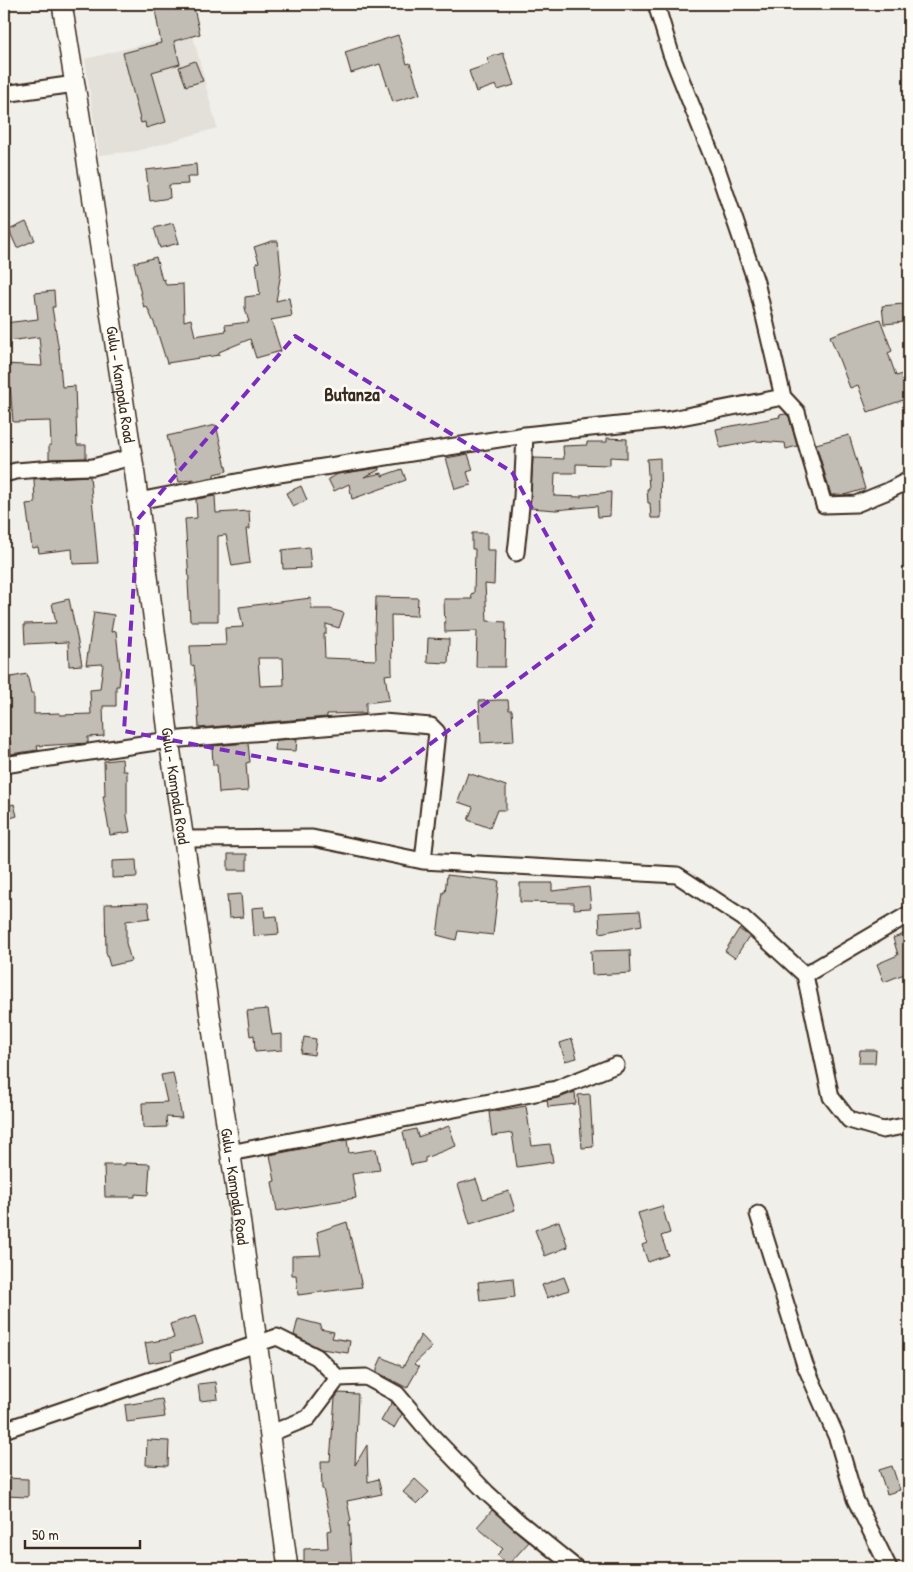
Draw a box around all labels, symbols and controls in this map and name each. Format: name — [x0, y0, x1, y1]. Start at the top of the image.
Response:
street label: Gulu - Kampala Road — [101, 325, 141, 444]
district label: Butanza — [324, 381, 380, 407]
street label: Gulu - Kampala Road — [156, 726, 195, 846]
street label: Gulu - Kampala Road — [216, 1126, 255, 1246]
scale bar — [25, 1517, 140, 1549]
text: 50 m — [32, 1524, 59, 1545]

